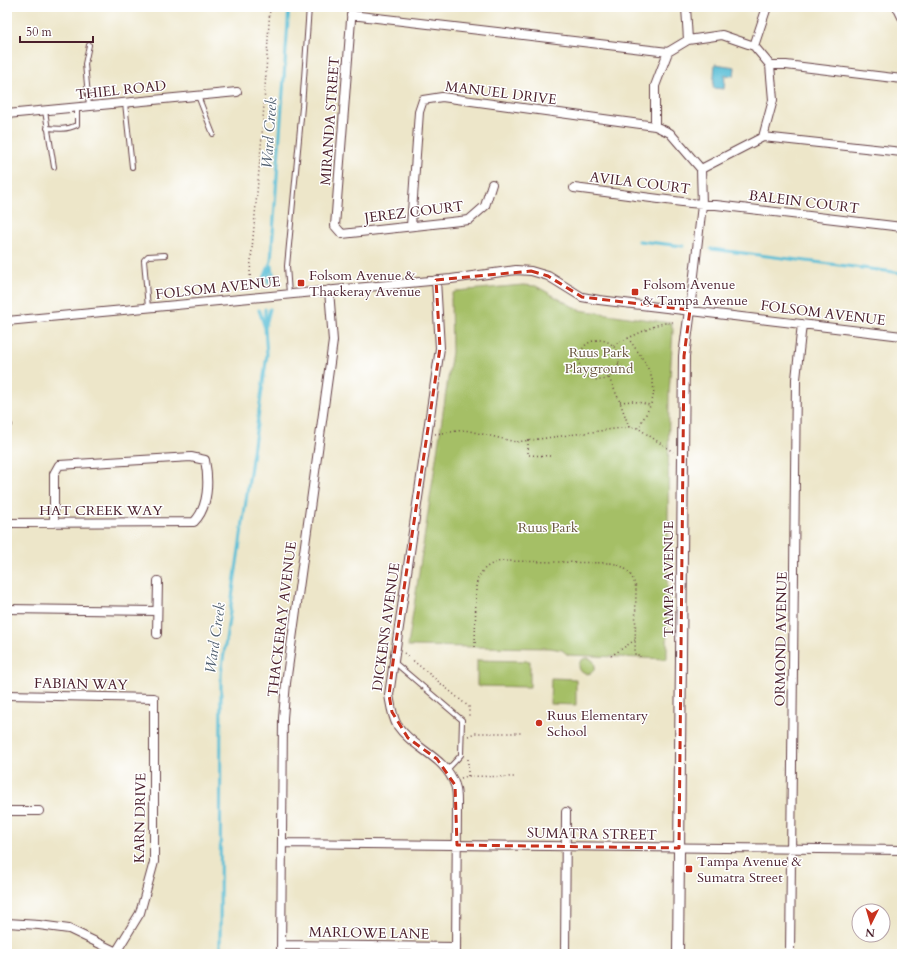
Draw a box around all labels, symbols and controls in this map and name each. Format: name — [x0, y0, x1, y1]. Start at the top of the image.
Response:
scale bar — [20, 18, 93, 44]
text: 50 m — [26, 24, 53, 40]
street label: MIRANDA STREET — [316, 56, 344, 186]
street label: THIEL ROAD — [75, 76, 167, 104]
street label: MANUEL DRIVE — [444, 77, 558, 109]
water label: Ward Creek — [257, 96, 281, 169]
street label: AVILA COURT — [589, 167, 691, 199]
street label: BALEIN COURT — [748, 186, 860, 218]
street label: JEREZ COURT — [361, 196, 465, 228]
place label: Folsom Avenue & Thackeray Avenue — [309, 266, 421, 301]
street label: FOLSOM AVENUE — [155, 272, 282, 304]
place label: Folsom Avenue & Tampa Avenue — [643, 275, 748, 310]
marker: Folsom Avenue & Thackeray Avenue — [296, 278, 306, 288]
marker: Folsom Avenue & Tampa Avenue — [630, 287, 640, 297]
street label: FOLSOM AVENUE — [760, 296, 887, 330]
park label: Ruus Park Playground — [565, 343, 634, 378]
street label: HAT CREEK WAY — [39, 501, 163, 520]
park label: Ruus Park — [518, 518, 579, 537]
street label: TAMPA AVENUE — [659, 520, 678, 637]
street label: THACKERAY AVENUE — [263, 540, 301, 698]
street label: DICKENS AVENUE — [368, 561, 404, 692]
street label: ORMOND AVENUE — [770, 571, 792, 707]
water label: Ward Creek — [200, 601, 230, 675]
street label: FABIAN WAY — [34, 674, 129, 694]
place label: Ruus Elementary School — [547, 706, 649, 741]
marker: Ruus Elementary School — [534, 718, 544, 728]
street label: KARN DRIVE — [130, 772, 150, 863]
street label: SUMATRA STREET — [527, 823, 657, 845]
place label: Tampa Avenue & Sumatra Street — [697, 852, 803, 887]
marker: Tampa Avenue & Sumatra Street — [684, 864, 694, 874]
north arrow — [851, 903, 891, 943]
street label: MARLOWE LANE — [309, 922, 430, 944]
text: N — [864, 925, 876, 940]

